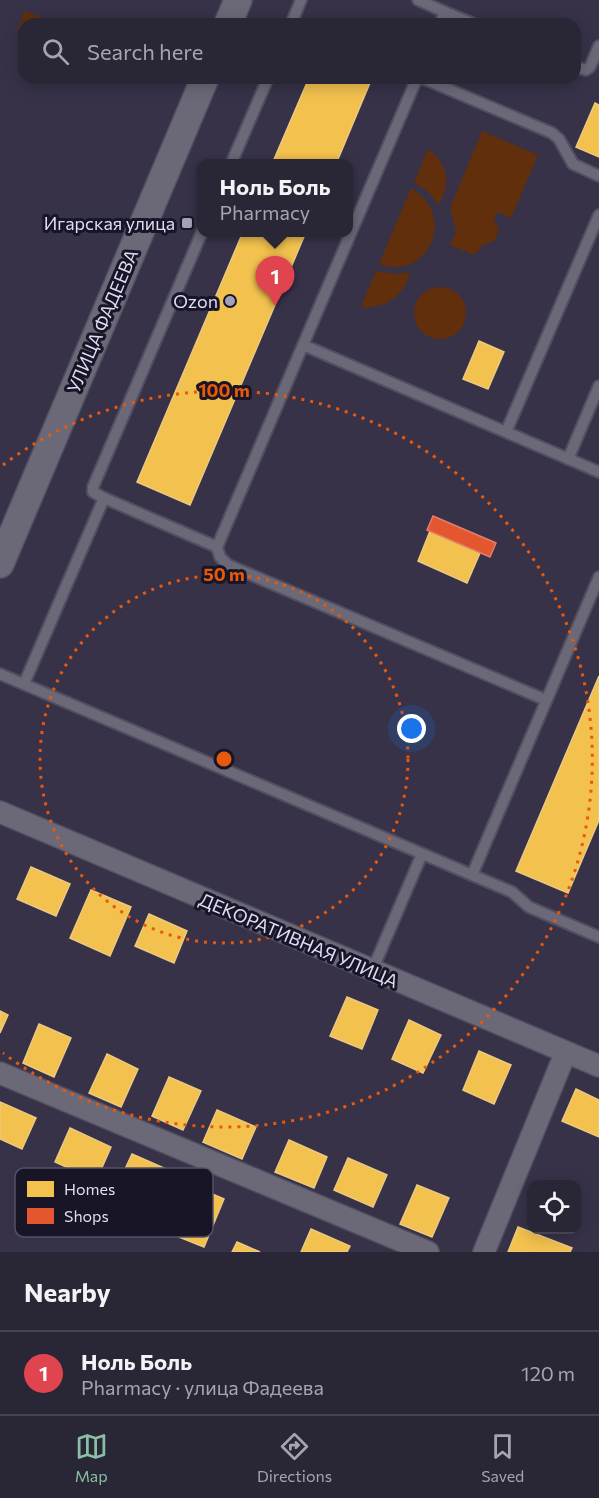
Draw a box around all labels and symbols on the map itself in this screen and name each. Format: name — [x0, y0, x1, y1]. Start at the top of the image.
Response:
place label: Игарская улица — [44, 212, 175, 234]
marker: Игарская улица — [180, 216, 194, 230]
street label: УЛИЦА ФАДЕЕВА — [62, 246, 142, 396]
pin: 1 — [256, 256, 294, 306]
place label: Ozon — [173, 290, 218, 312]
marker: Ozon — [223, 294, 237, 308]
text: 100 m — [198, 379, 250, 401]
text: 50 m — [203, 563, 245, 585]
your location — [397, 714, 426, 743]
centre of rings — [214, 749, 234, 769]
street label: ДЕКОРАТИВНАЯ УЛИЦА — [196, 888, 402, 992]
legend — [15, 1168, 213, 1237]
text: Homes — [64, 1179, 115, 1198]
text: Shops — [64, 1206, 109, 1225]

